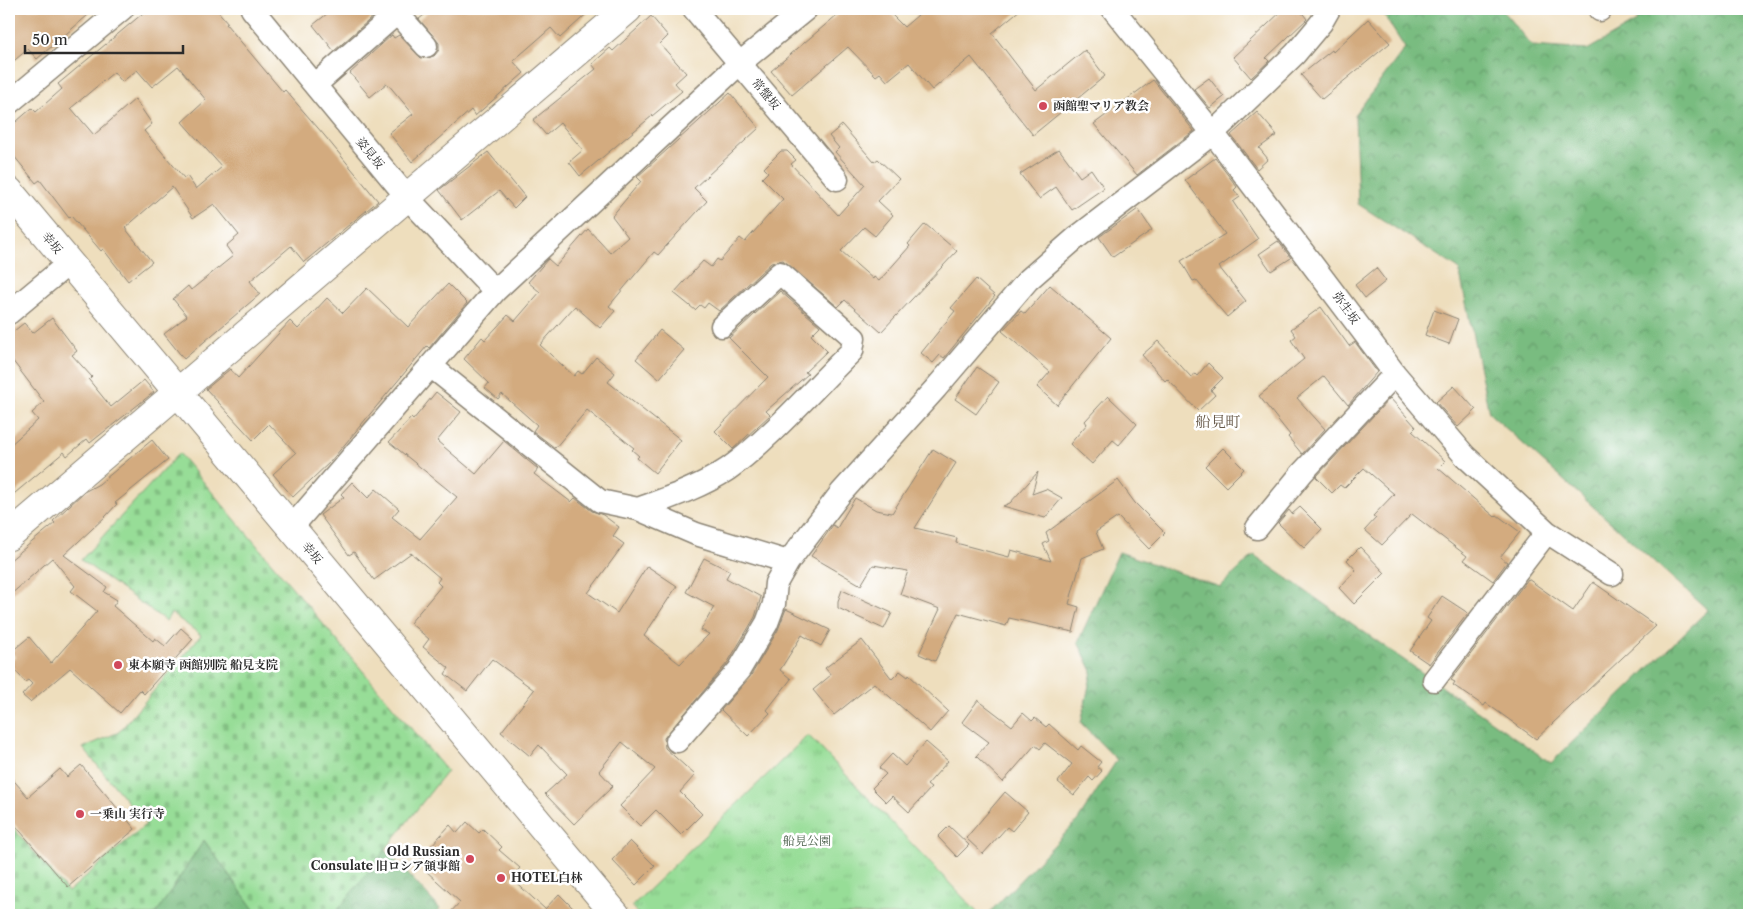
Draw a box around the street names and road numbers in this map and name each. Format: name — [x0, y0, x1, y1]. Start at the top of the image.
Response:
street label: 常盤坂 — [749, 75, 784, 112]
street label: 姿見坂 — [353, 134, 388, 171]
street label: 幸坂 — [39, 229, 66, 257]
street label: 弥生坂 — [1330, 289, 1363, 327]
street label: 幸坂 — [299, 539, 326, 567]

